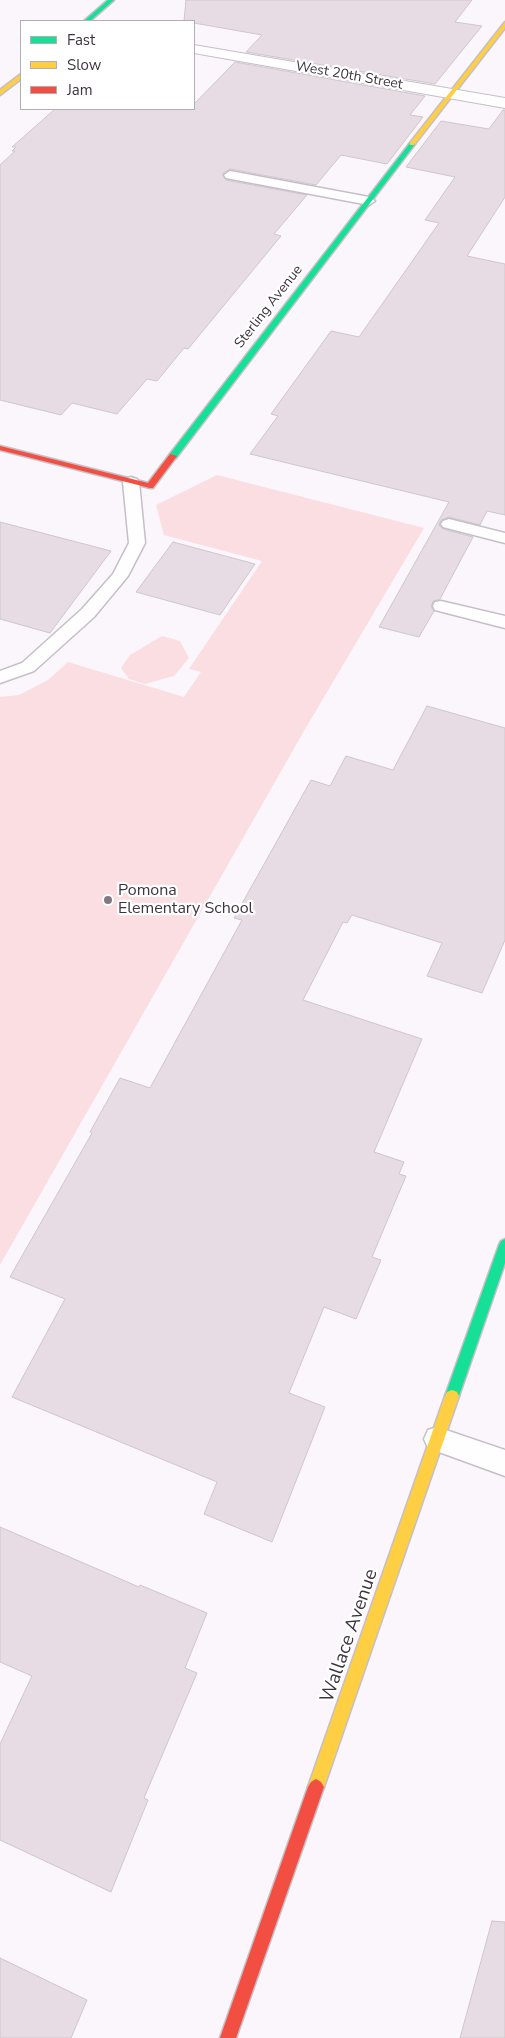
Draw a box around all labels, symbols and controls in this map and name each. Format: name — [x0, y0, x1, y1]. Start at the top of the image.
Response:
legend — [20, 20, 195, 110]
text: Fast — [67, 30, 95, 50]
text: Slow — [67, 55, 101, 75]
street label: West 20th Street — [294, 58, 404, 94]
text: Jam — [67, 80, 93, 100]
street label: Sterling Avenue — [231, 262, 307, 352]
place label: Pomona Elementary School — [118, 881, 253, 919]
marker: Pomona Elementary School — [102, 894, 114, 906]
street label: Wallace Avenue — [317, 1566, 383, 1706]

